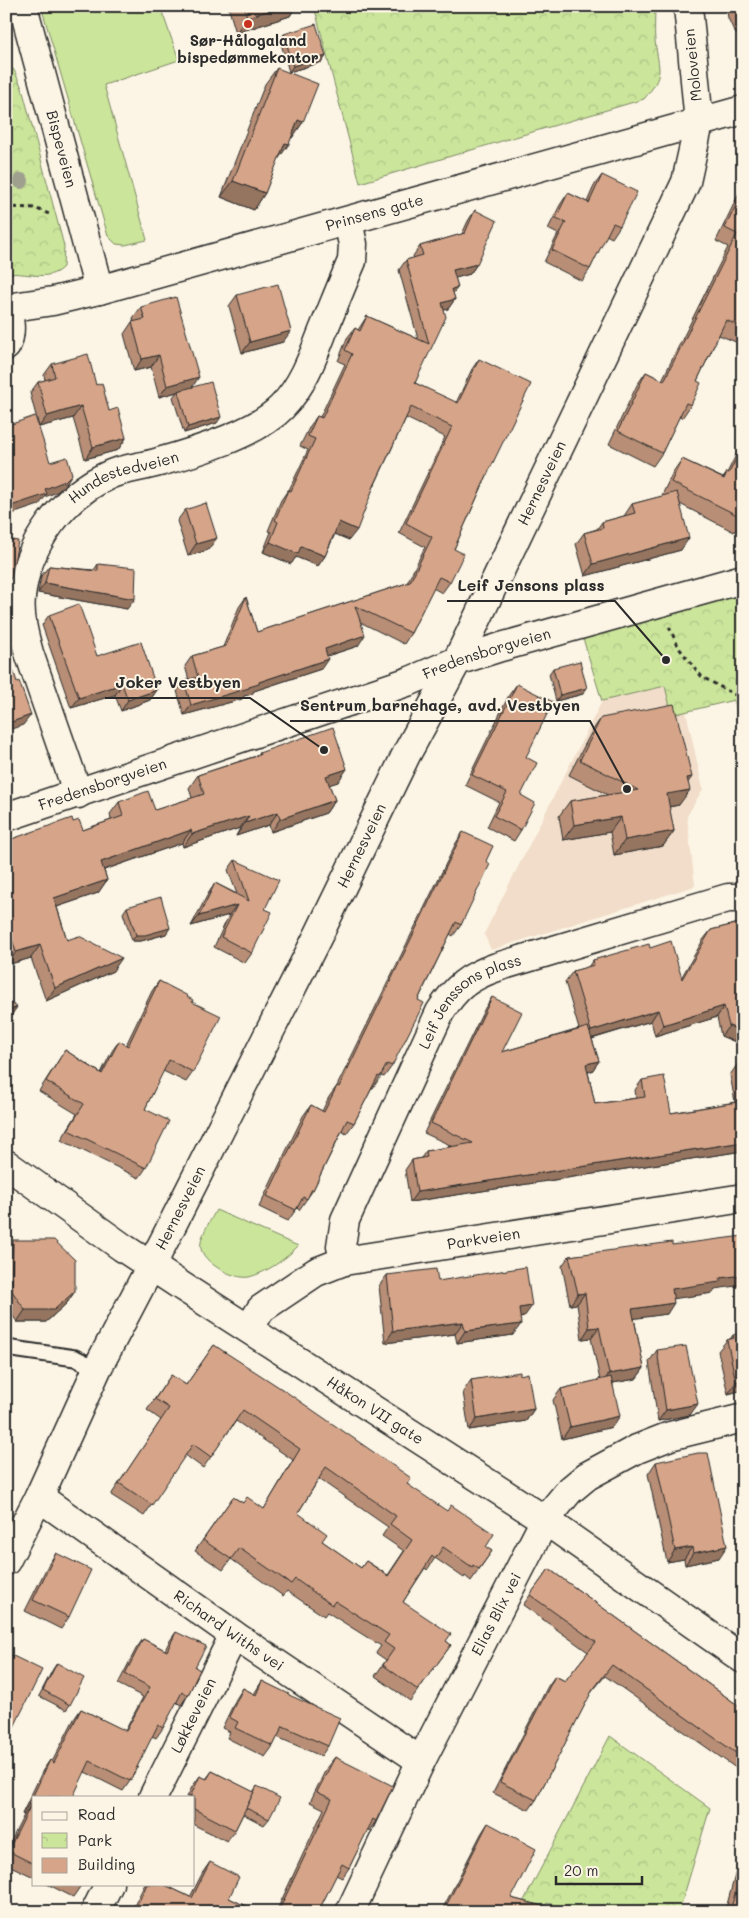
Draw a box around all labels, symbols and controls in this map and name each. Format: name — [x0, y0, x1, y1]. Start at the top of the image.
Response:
marker: Sør-Hålogaland bispedømmekontor — [242, 18, 254, 30]
street label: Moloveien — [678, 28, 706, 102]
place label: Sør-Hålogaland bispedømmekontor — [177, 30, 319, 67]
street label: Bispeveien — [42, 108, 82, 190]
street label: Prinsens gate — [323, 189, 425, 235]
street label: Hernesveien — [512, 437, 570, 528]
street label: Hundestedveien — [63, 446, 181, 507]
callout: Leif Jensons plass — [447, 570, 615, 601]
text: Leif Jensons plass — [457, 574, 605, 595]
street label: Fredensborgveien — [419, 623, 553, 683]
callout: Joker Vestbyen — [105, 667, 250, 698]
text: Joker Vestbyen — [115, 671, 241, 692]
callout: Sentrum barnehage, avd. Vestbyen — [290, 690, 590, 721]
text: Sentrum barnehage, avd. Vestbyen — [300, 694, 580, 715]
street label: Fredensborgveien — [36, 753, 169, 814]
street label: Hernesveien — [332, 800, 390, 891]
street label: Leif Jenssons plass — [413, 949, 523, 1052]
street label: Hernesveien — [150, 1162, 209, 1253]
street label: Parkveien — [446, 1222, 521, 1254]
street label: Håkon VII gate — [323, 1371, 428, 1448]
street label: Elias Blix vei — [466, 1569, 525, 1658]
street label: Richard Withs vei — [170, 1585, 288, 1675]
street label: Løkkeveien — [166, 1674, 220, 1756]
legend — [32, 1796, 195, 1886]
text: Road — [78, 1804, 115, 1824]
text: Park — [78, 1830, 112, 1850]
scale bar — [556, 1853, 643, 1885]
text: Building — [78, 1854, 135, 1874]
text: 20 m — [564, 1860, 598, 1880]

